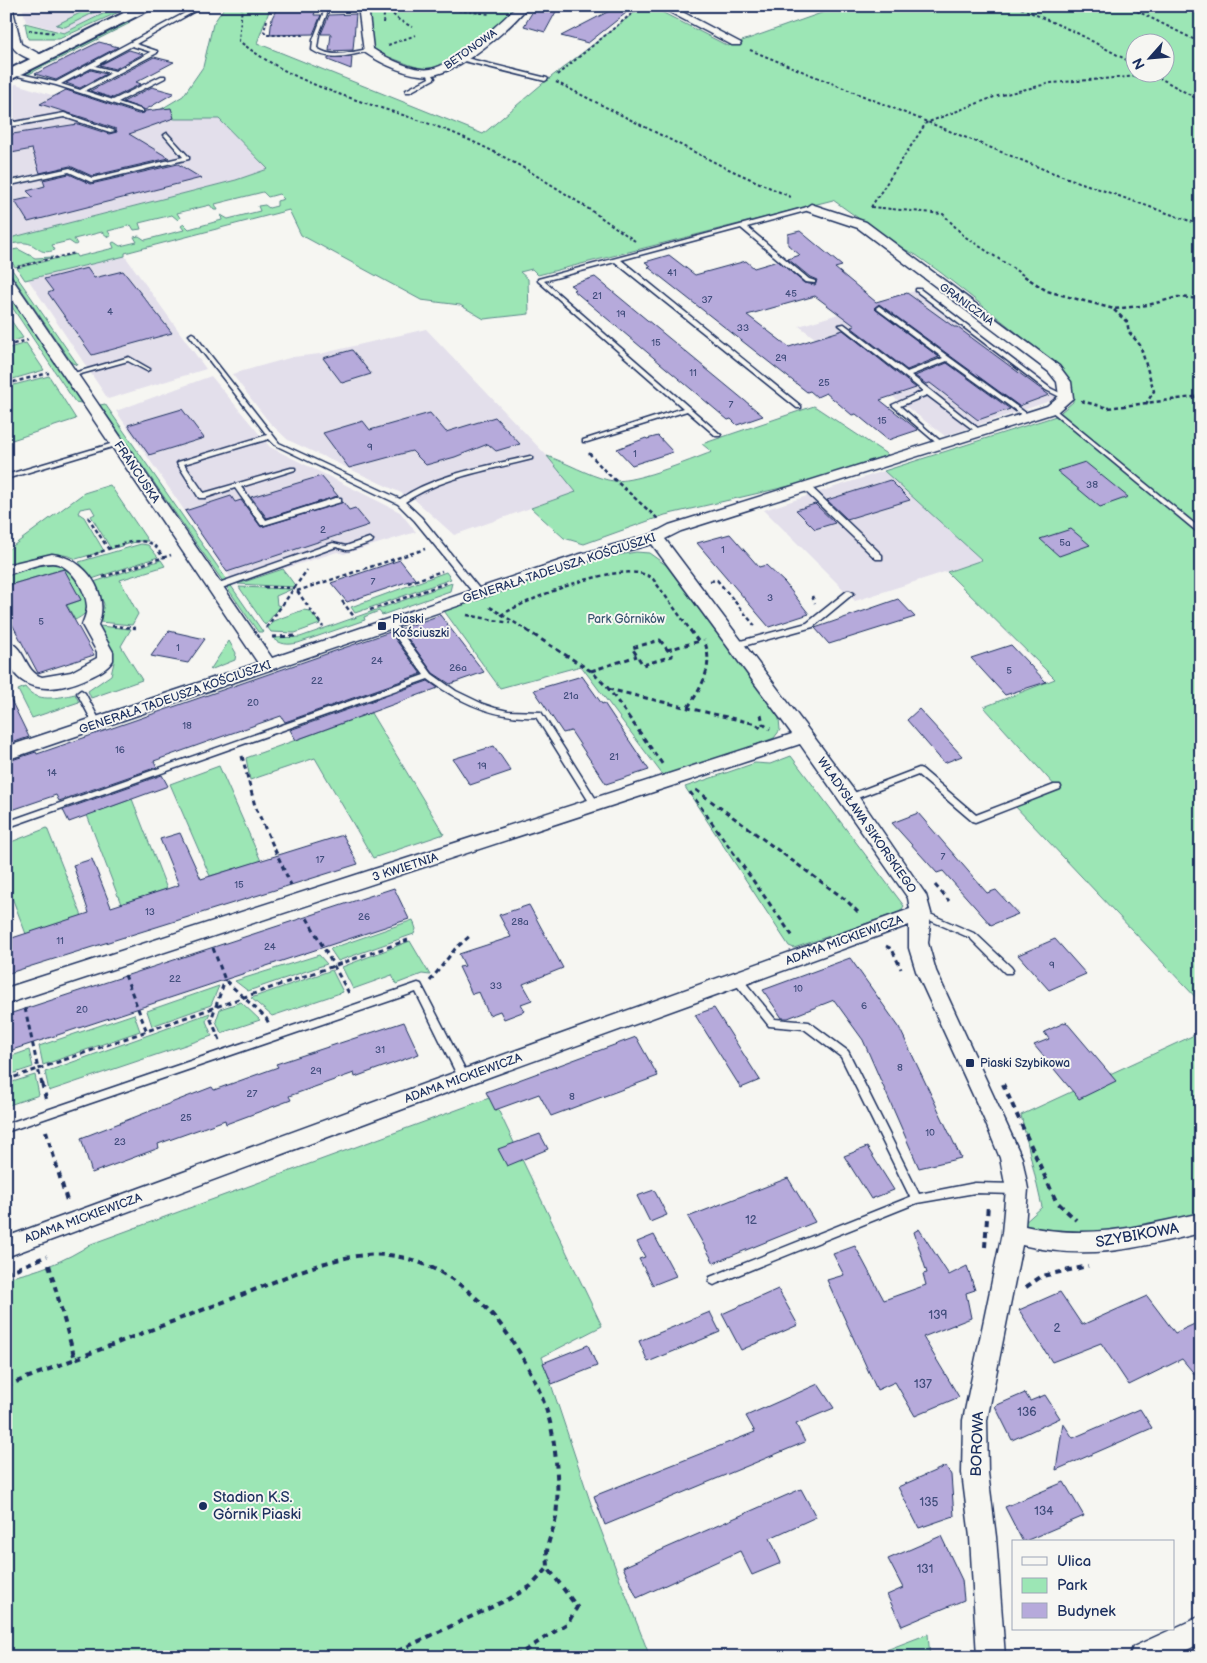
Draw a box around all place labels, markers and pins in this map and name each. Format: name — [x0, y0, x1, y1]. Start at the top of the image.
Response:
place label: Piaski Kościuszki — [392, 612, 450, 641]
marker: Piaski Kościuszki — [376, 620, 388, 632]
place label: Piaski Szybikowa — [980, 1056, 1070, 1071]
marker: Piaski Szybikowa — [964, 1057, 976, 1069]
place label: Stadion K.S. Górnik Piaski — [213, 1488, 301, 1524]
marker: Stadion K.S. Górnik Piaski — [197, 1500, 209, 1512]

